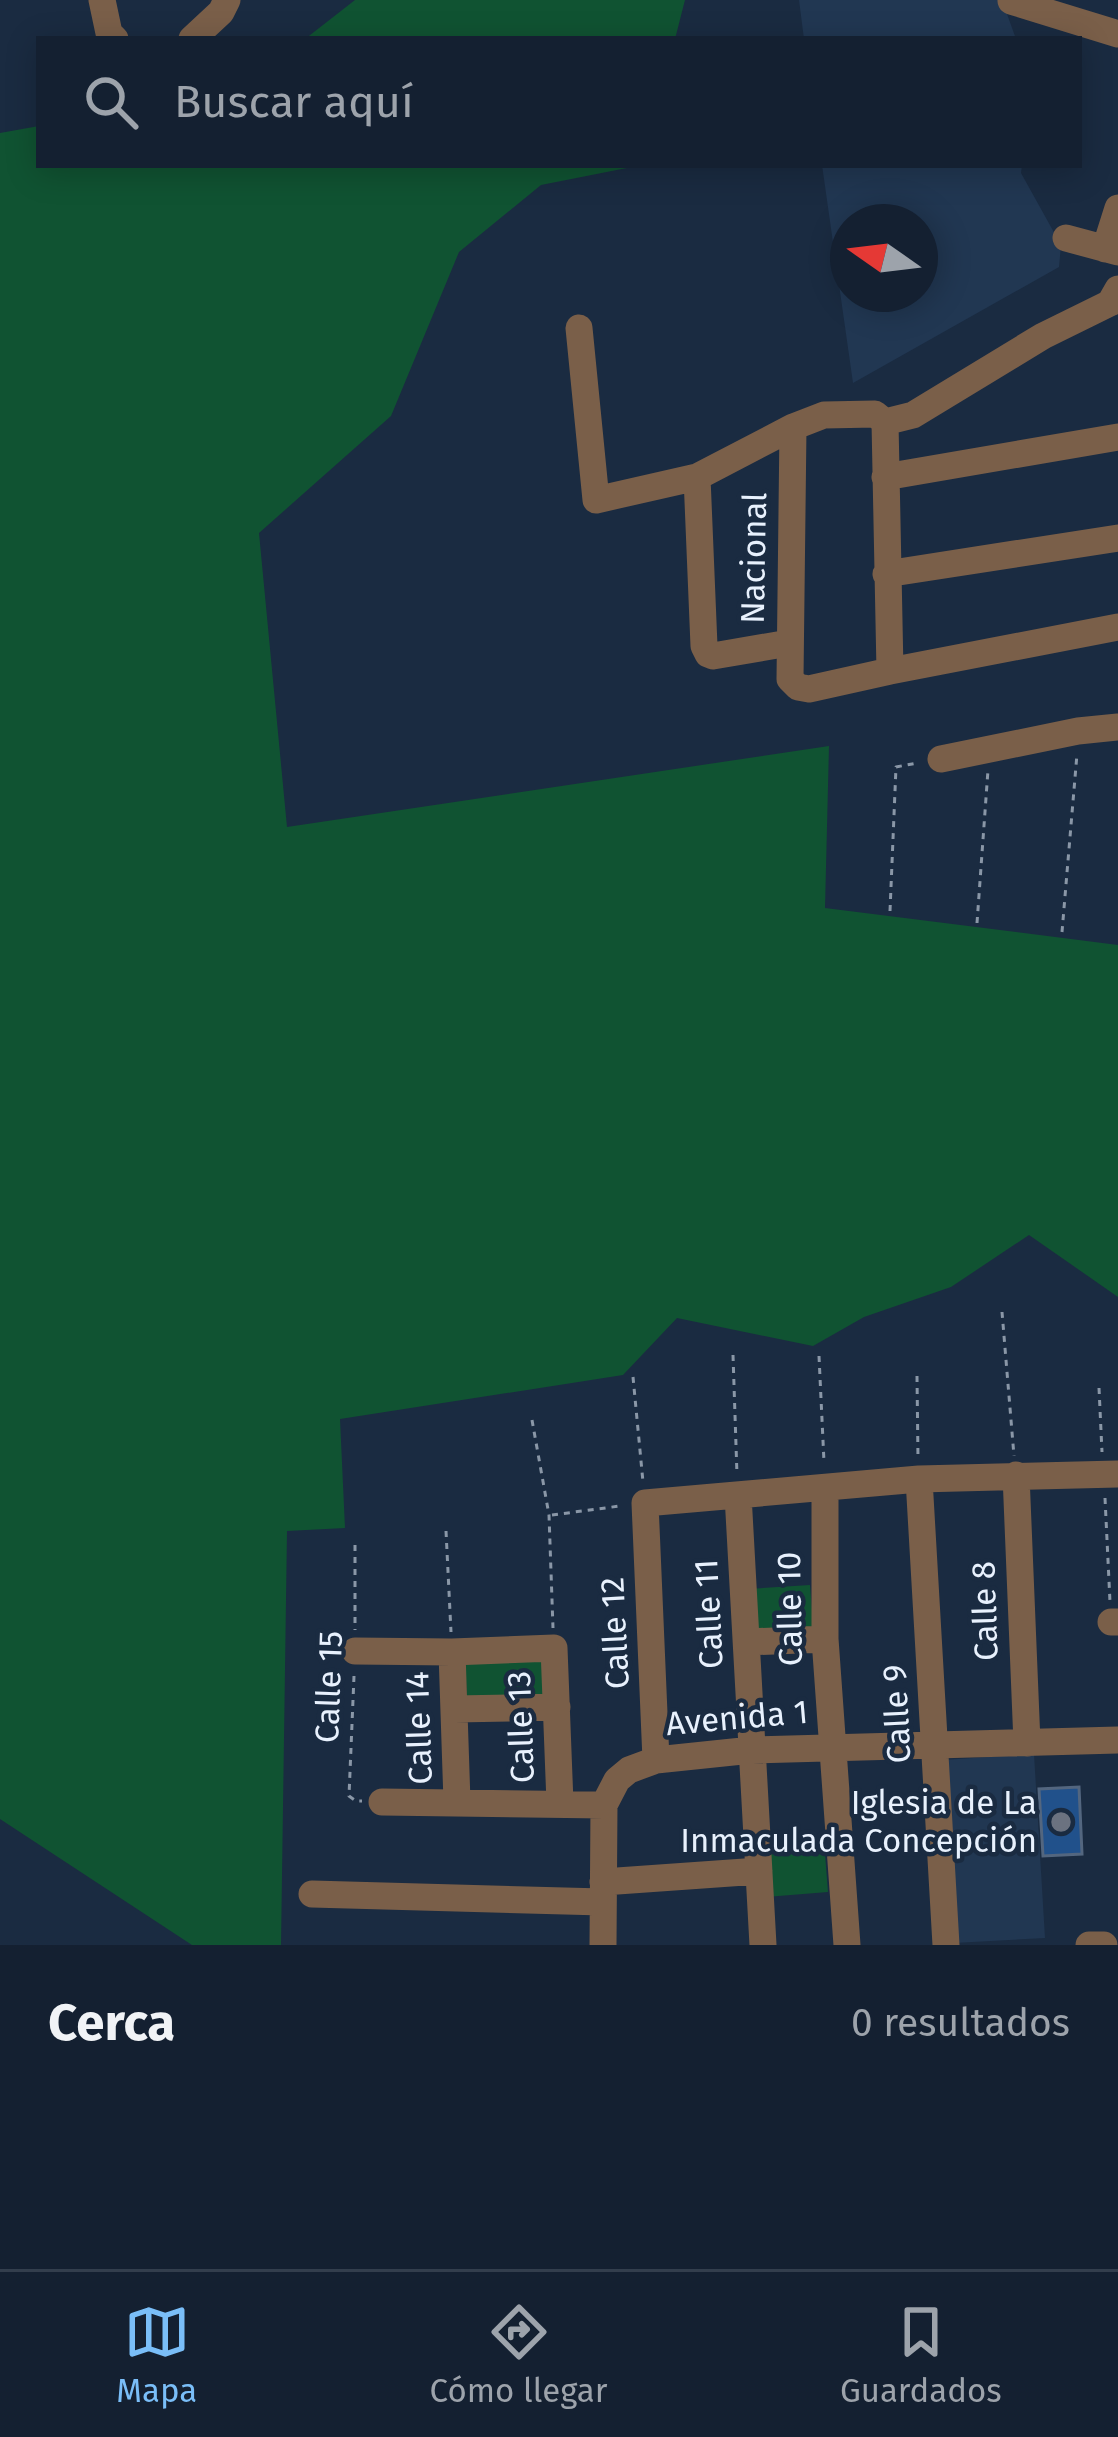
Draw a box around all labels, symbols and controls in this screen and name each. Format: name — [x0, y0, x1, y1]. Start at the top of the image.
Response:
search box — [36, 36, 1082, 168]
icon: search — [78, 69, 144, 135]
text: Buscar aquí — [174, 75, 414, 129]
north arrow — [830, 204, 938, 312]
street label: Nacional — [733, 492, 775, 624]
street label: Calle 10 — [769, 1551, 811, 1667]
street label: Calle 11 — [686, 1558, 732, 1670]
street label: Calle 8 — [963, 1560, 1007, 1662]
street label: Calle 12 — [592, 1576, 638, 1690]
street label: Calle 15 — [307, 1630, 351, 1744]
street label: Calle 9 — [874, 1664, 920, 1764]
street label: Calle 13 — [499, 1670, 543, 1784]
street label: Calle 14 — [397, 1671, 441, 1785]
street label: Avenida 1 — [664, 1692, 810, 1744]
place label: Iglesia de La Inmaculada Concepción — [680, 1783, 1037, 1861]
marker: Iglesia de La Inmaculada Concepción — [1048, 1809, 1074, 1835]
text: Cerca — [48, 1992, 175, 2054]
text: 0 resultados — [851, 2000, 1070, 2046]
tab: Mapa — [116, 2299, 197, 2411]
tab: Cómo llegar — [430, 2299, 607, 2411]
tab: Guardados — [840, 2299, 1002, 2411]

